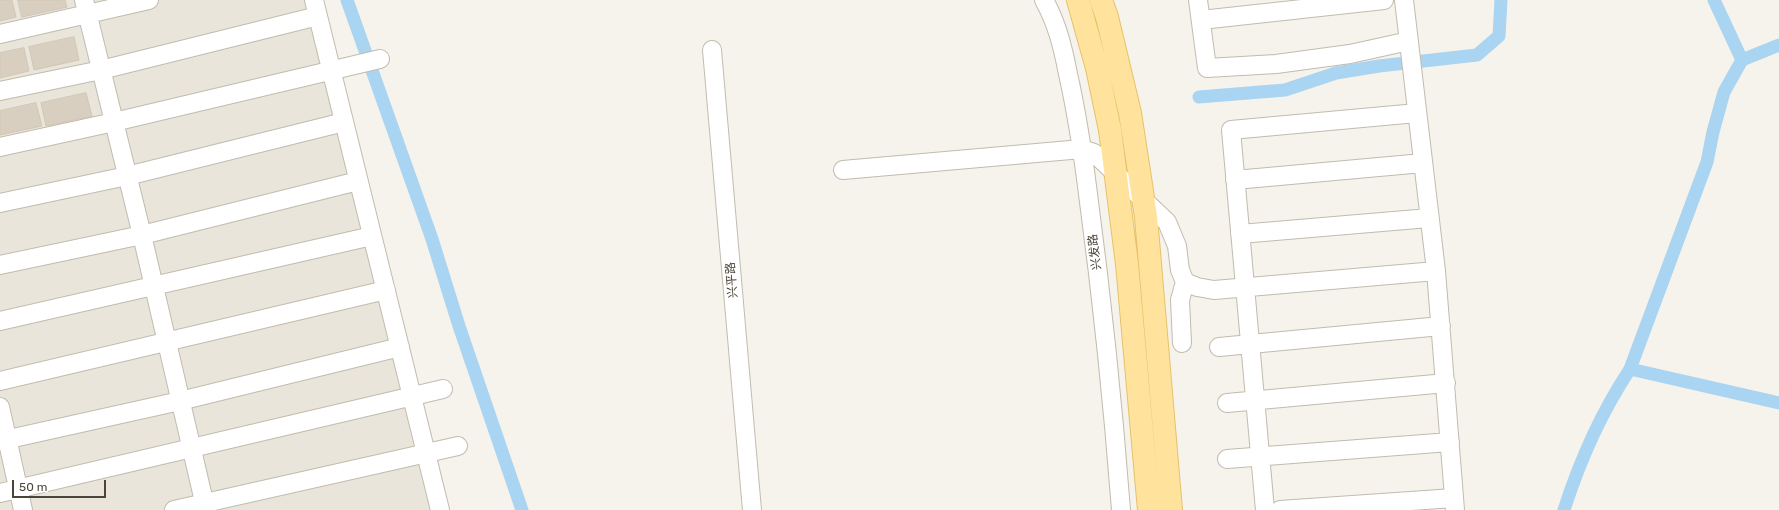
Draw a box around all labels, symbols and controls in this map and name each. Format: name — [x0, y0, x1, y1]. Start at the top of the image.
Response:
street label: 兴发路 — [1086, 233, 1104, 271]
street label: 兴平路 — [723, 261, 741, 299]
scale bar — [14, 472, 108, 498]
text: 50 m — [19, 480, 47, 494]

